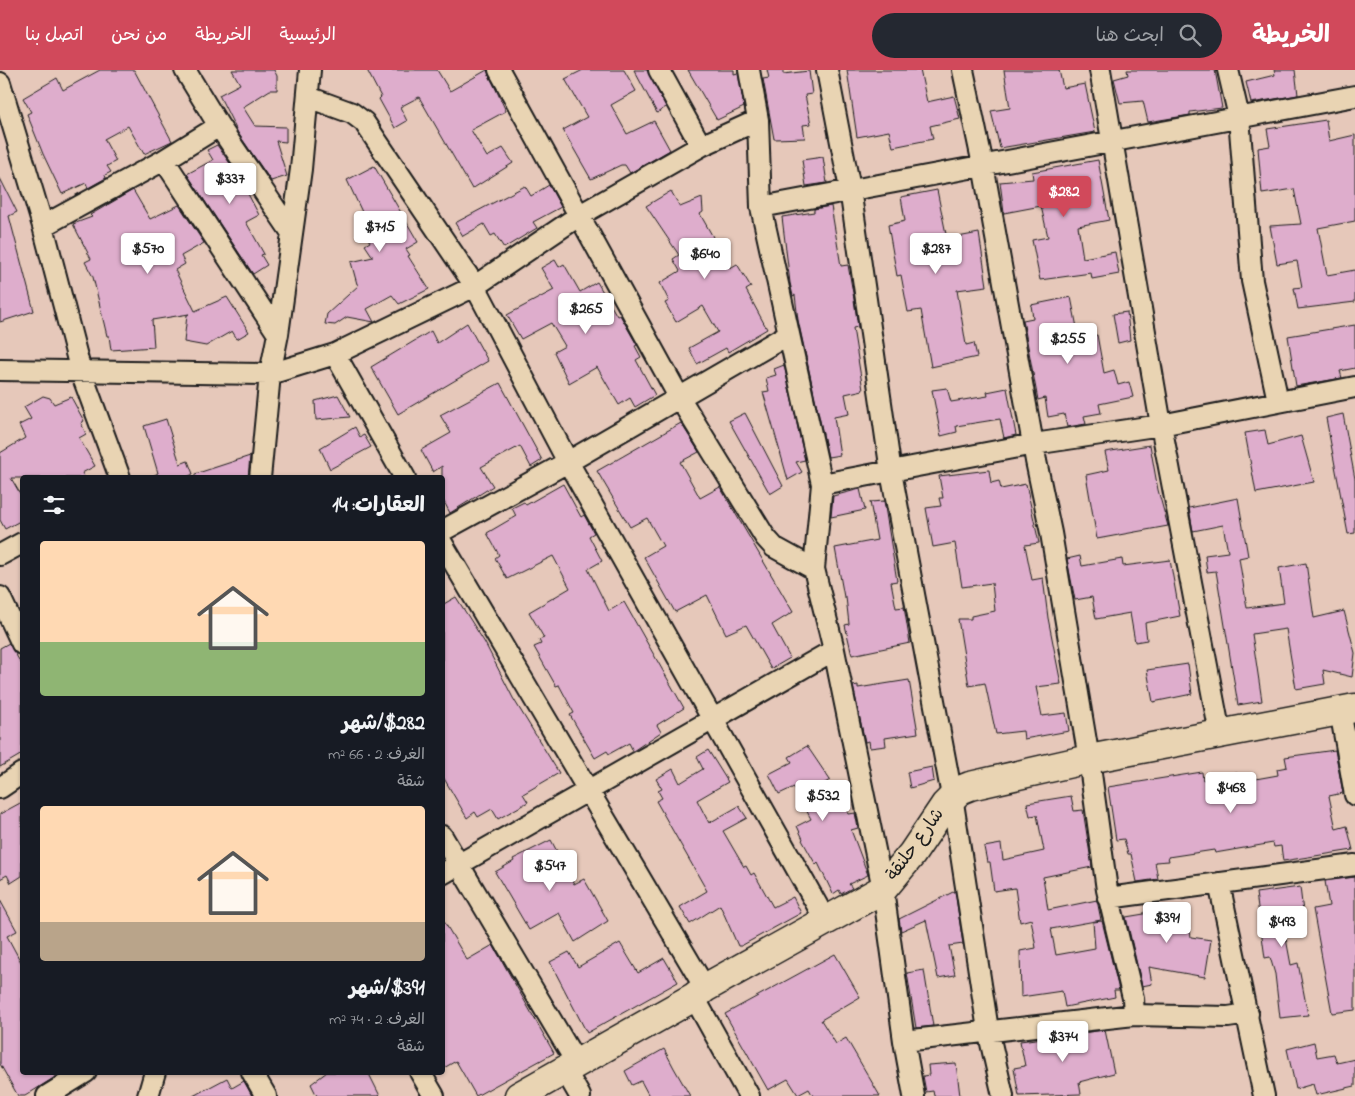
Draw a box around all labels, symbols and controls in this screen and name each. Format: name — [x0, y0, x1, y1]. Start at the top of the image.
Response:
search box — [872, 13, 1222, 58]
text: الخريطة — [1252, 19, 1330, 54]
icon: search — [1176, 21, 1204, 49]
text: اتصل بنا — [25, 23, 83, 49]
text: من نحن — [111, 23, 167, 49]
text: الخريطة — [195, 23, 251, 49]
text: الرئيسية — [279, 23, 336, 49]
text: ابحث هنا — [1096, 23, 1164, 50]
pin: $337 — [200, 162, 260, 205]
text: $337 — [215, 167, 245, 191]
pin: $282 — [1034, 176, 1094, 218]
text: $282 — [1048, 180, 1080, 204]
pin: $715 — [350, 210, 410, 253]
text: $715 — [365, 215, 395, 239]
pin: $570 — [118, 232, 178, 275]
pin: $287 — [906, 232, 966, 275]
text: $570 — [132, 237, 164, 261]
text: $287 — [921, 237, 951, 261]
pin: $640 — [675, 238, 735, 280]
text: $640 — [690, 242, 720, 266]
pin: $265 — [556, 292, 616, 335]
text: $265 — [569, 297, 603, 321]
pin: $255 — [1038, 322, 1098, 365]
text: $255 — [1050, 327, 1086, 351]
icon: filters — [40, 491, 68, 519]
text: العقارات: 14 — [332, 491, 425, 521]
icon: home — [188, 573, 278, 663]
text: $282/شهر — [342, 709, 425, 739]
text: الغرف: 2 · 66 m² — [328, 743, 425, 767]
text: شقة — [397, 770, 425, 794]
pin: $468 — [1201, 772, 1261, 814]
text: $468 — [1216, 776, 1246, 800]
pin: $532 — [793, 780, 853, 822]
text: $532 — [806, 784, 840, 808]
street label: شارع حلنقة — [881, 803, 951, 887]
icon: home — [188, 838, 278, 928]
pin: $547 — [520, 850, 580, 892]
text: $547 — [534, 854, 566, 878]
pin: $391 — [1137, 902, 1197, 944]
text: $391 — [1154, 906, 1180, 930]
pin: $493 — [1252, 906, 1312, 948]
text: $493 — [1268, 910, 1296, 934]
text: $391/شهر — [349, 974, 425, 1004]
text: الغرف: 2 · 74 m² — [329, 1008, 425, 1032]
pin: $374 — [1033, 1020, 1093, 1063]
text: $374 — [1048, 1025, 1078, 1049]
text: شقة — [397, 1035, 425, 1059]

